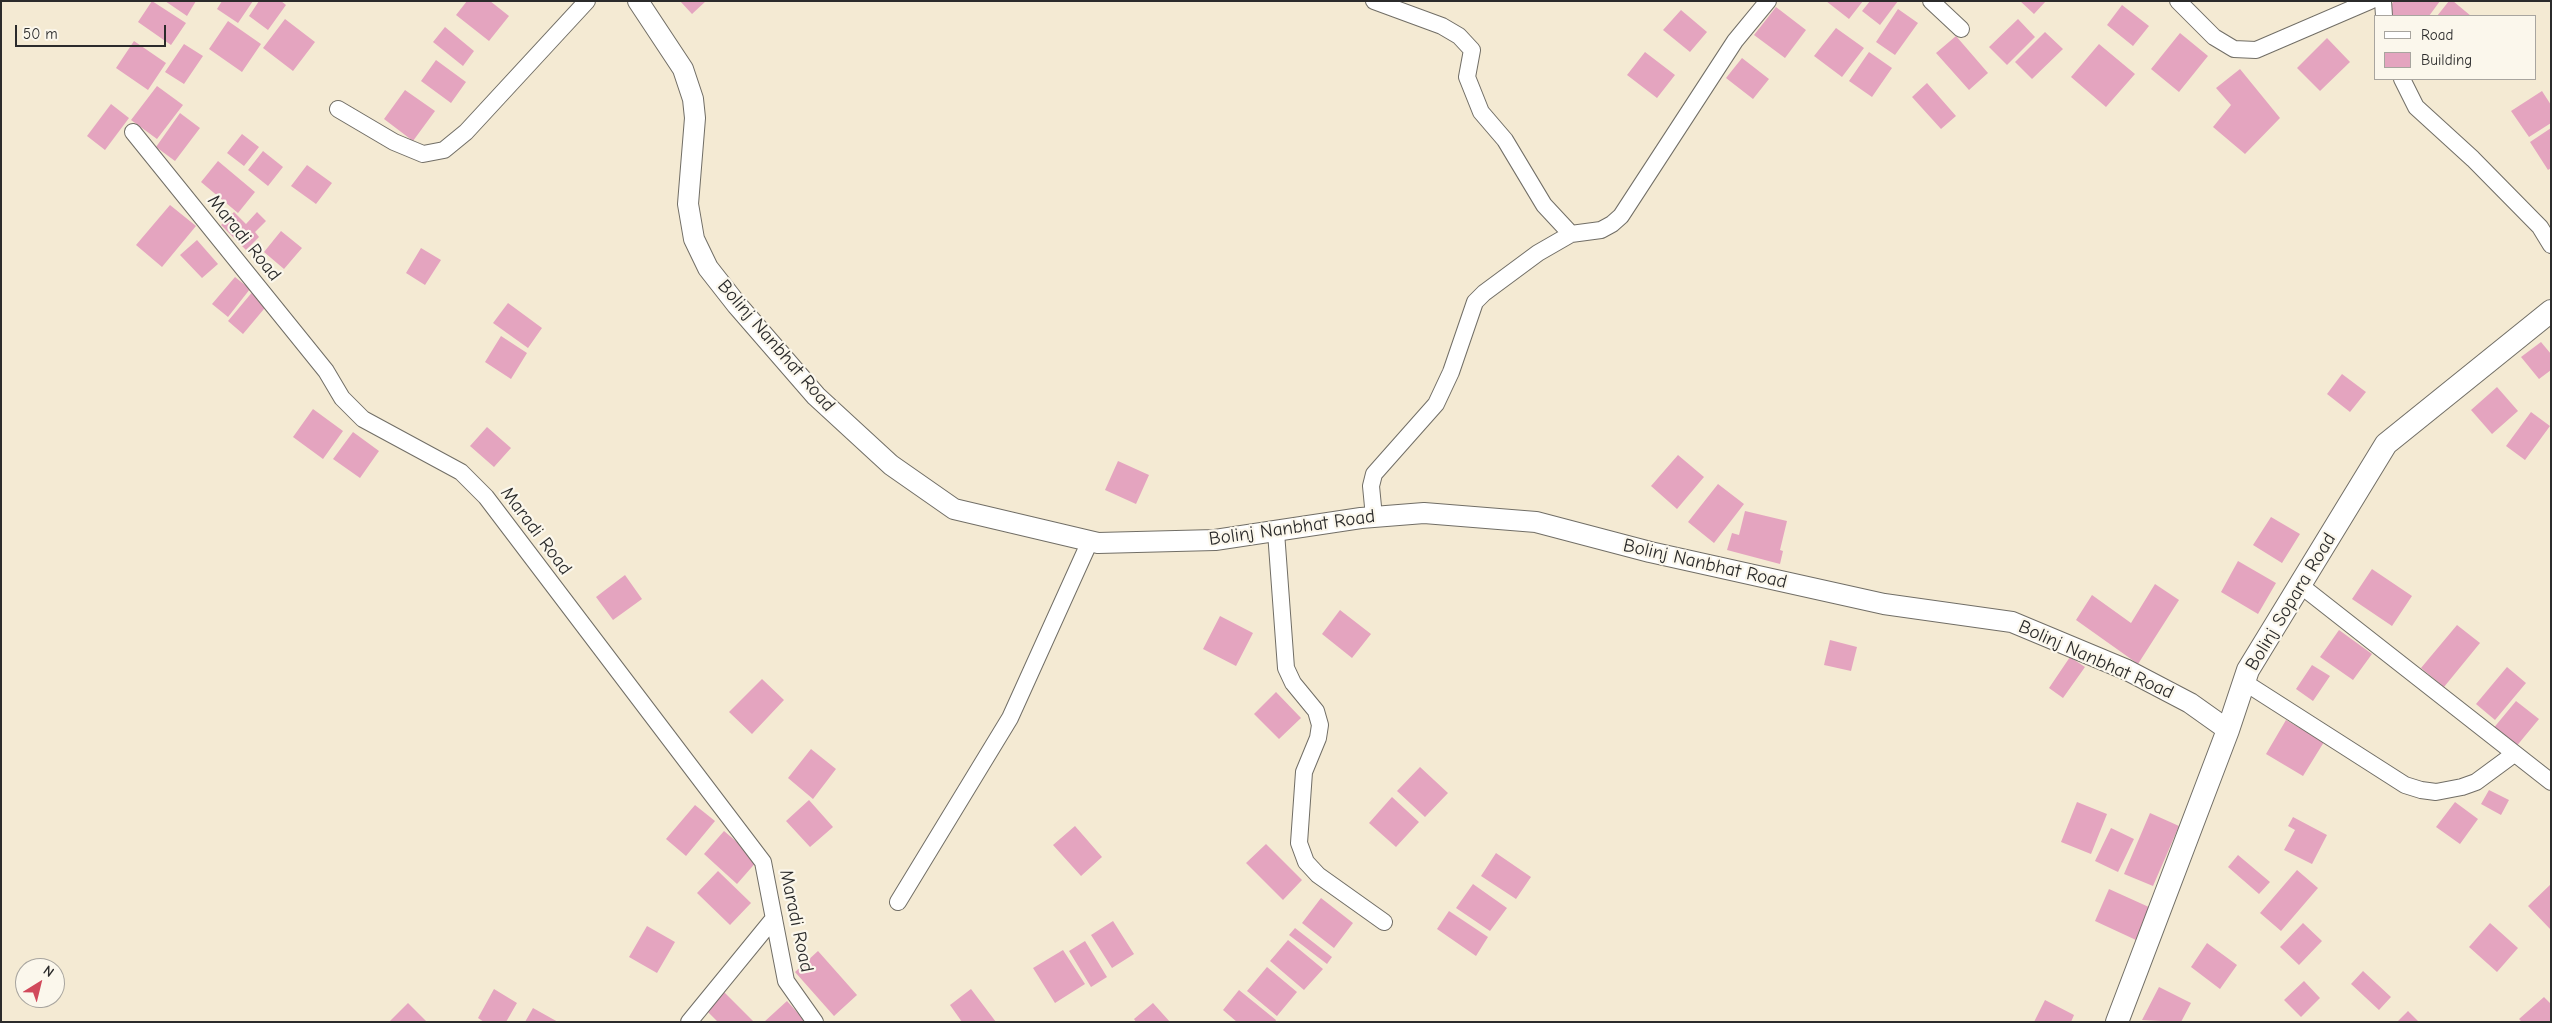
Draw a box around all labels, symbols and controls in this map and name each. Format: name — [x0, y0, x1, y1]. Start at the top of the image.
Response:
scale bar — [18, 15, 169, 47]
legend — [2374, 15, 2537, 80]
text: 50 m — [23, 25, 58, 43]
text: Road — [2421, 26, 2453, 44]
text: Building — [2421, 51, 2472, 69]
street label: Maradi Road — [202, 190, 286, 286]
street label: Bolinj Nanbhat Road — [712, 275, 840, 417]
street label: Maradi Road — [495, 482, 577, 580]
street label: Bolinj Nanbhat Road — [1208, 505, 1376, 551]
street label: Bolinj Sopara Road — [2241, 529, 2341, 675]
street label: Bolinj Nanbhat Road — [1621, 534, 1789, 594]
street label: Bolinj Nanbhat Road — [2015, 616, 2177, 704]
street label: Maradi Road — [774, 868, 818, 974]
north arrow — [15, 958, 65, 1008]
text: N — [40, 962, 57, 981]

